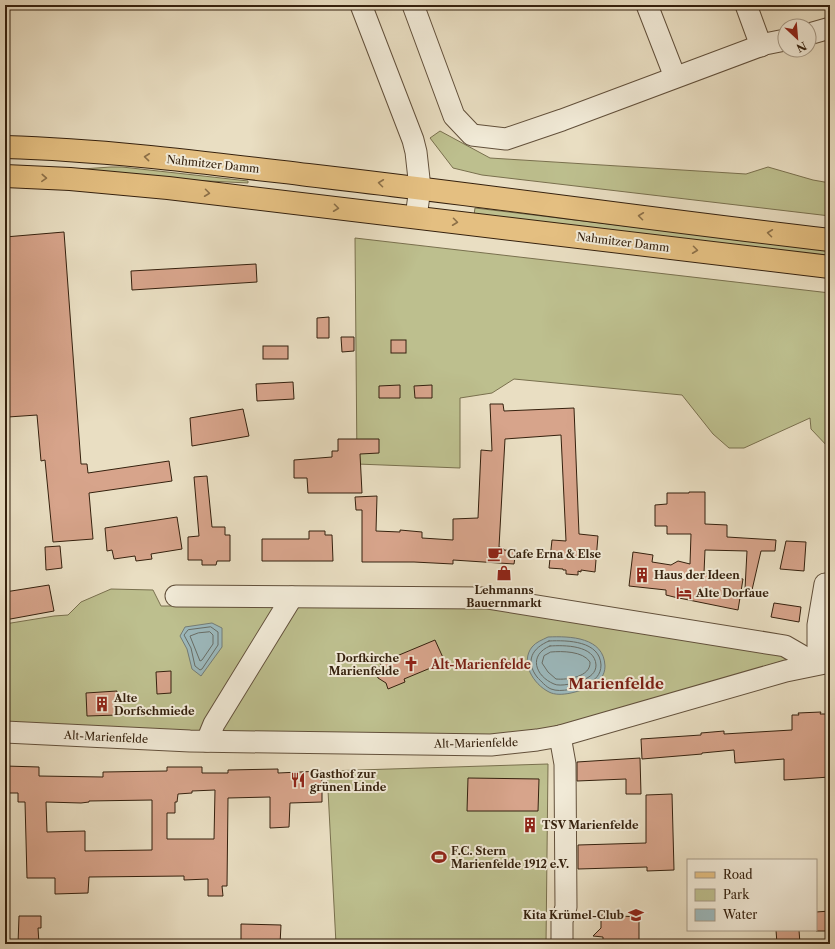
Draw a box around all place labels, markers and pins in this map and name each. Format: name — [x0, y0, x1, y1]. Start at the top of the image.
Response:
cafe icon: Cafe Erna & Else — [486, 545, 504, 563]
place label: Cafe Erna & Else — [507, 547, 602, 561]
shop icon: Lehmanns Bauernmarkt — [495, 564, 513, 582]
building icon: Haus der Ideen — [633, 566, 651, 584]
place label: Haus der Ideen — [654, 568, 740, 582]
place label: Lehmanns Bauernmarkt — [466, 583, 542, 610]
hotel icon: Alte Dorfaue — [675, 584, 693, 602]
place label: Alte Dorfaue — [695, 586, 769, 600]
place label: Dorfkirche Marienfelde — [329, 651, 399, 678]
church icon: Dorfkirche Marienfelde — [402, 655, 420, 673]
place label: Alte Dorfschmiede — [113, 691, 195, 718]
building icon: Alte Dorfschmiede — [93, 695, 111, 713]
place label: Gasthof zur grünen Linde — [309, 767, 387, 794]
restaurant icon: Gasthof zur grünen Linde — [289, 771, 307, 789]
building icon: TSV Marienfelde — [521, 816, 539, 834]
place label: TSV Marienfelde — [542, 818, 639, 832]
place label: F.C. Stern Marienfelde 1912 e.V. — [451, 844, 569, 871]
sports icon: F.C. Stern Marienfelde 1912 e.V. — [430, 848, 448, 866]
school or university icon: Kita Krümel-Club — [627, 906, 645, 924]
place label: Kita Krümel-Club — [523, 908, 624, 922]

